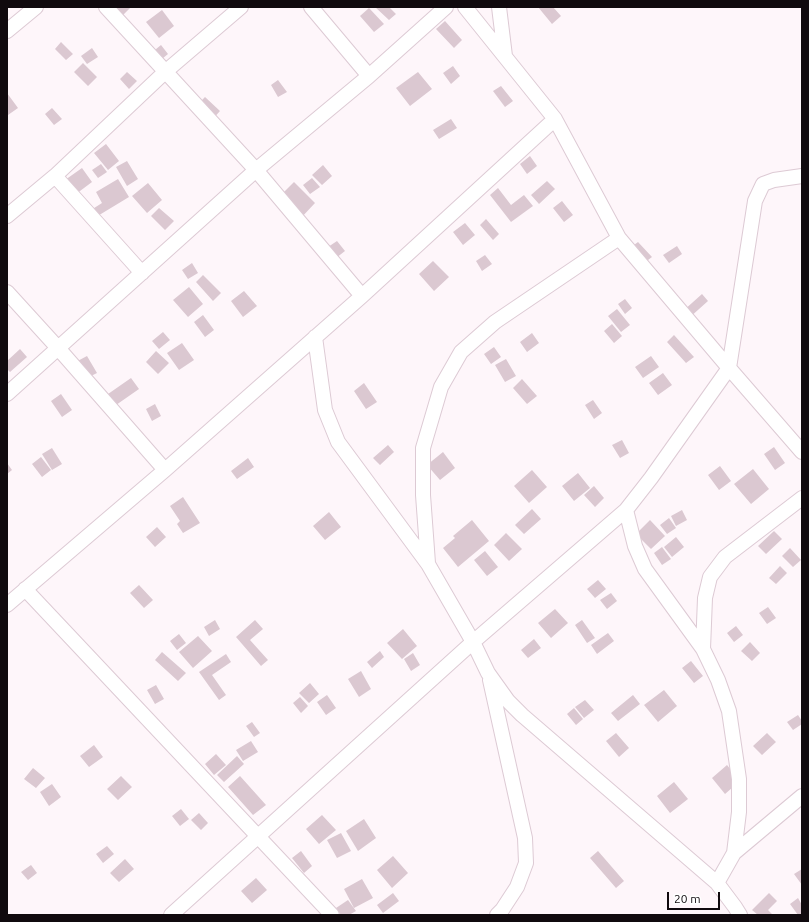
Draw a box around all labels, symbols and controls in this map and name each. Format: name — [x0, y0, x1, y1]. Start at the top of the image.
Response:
scale bar — [669, 884, 722, 910]
text: 20 m — [674, 892, 701, 905]

